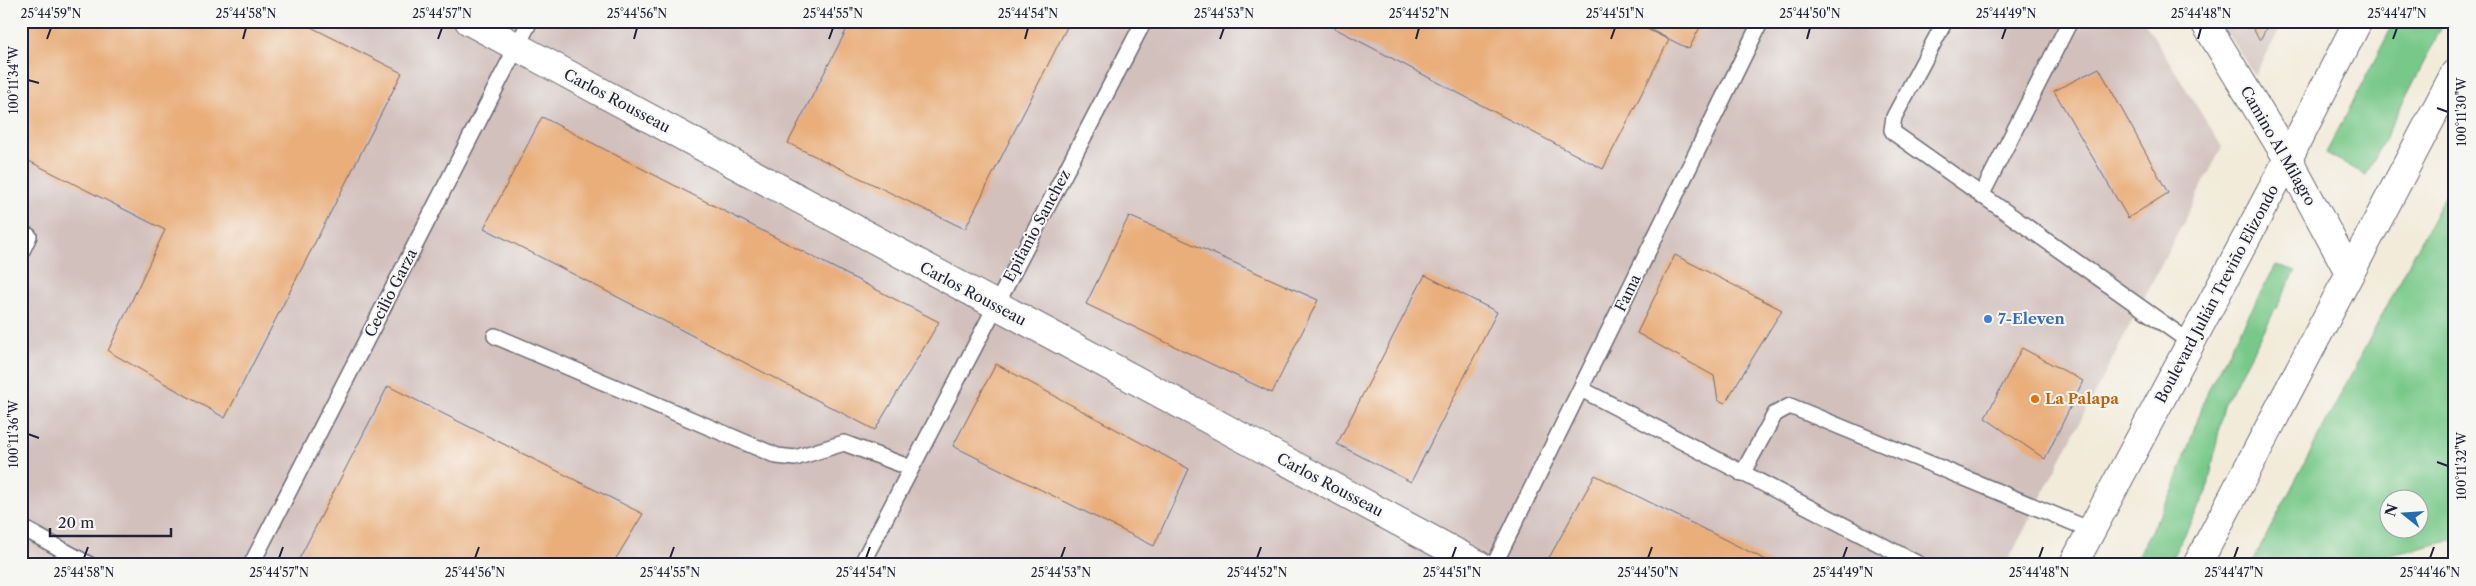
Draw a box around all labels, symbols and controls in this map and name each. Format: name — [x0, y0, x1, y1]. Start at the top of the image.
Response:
text: 25°44'59"N — [21, 6, 81, 21]
text: 25°44'58"N — [216, 6, 277, 21]
text: 25°44'57"N — [412, 6, 472, 21]
text: 25°44'56"N — [607, 6, 667, 21]
text: 25°44'55"N — [803, 6, 863, 21]
text: 25°44'54"N — [998, 6, 1058, 21]
text: 25°44'53"N — [1194, 6, 1254, 21]
text: 25°44'52"N — [1389, 6, 1449, 21]
text: 25°44'51"N — [1586, 6, 1644, 21]
text: 25°44'50"N — [1779, 6, 1841, 21]
text: 25°44'49"N — [1976, 6, 2036, 21]
text: 25°44'48"N — [2171, 6, 2231, 21]
text: 25°44'47"N — [2367, 6, 2427, 21]
text: 100°11'34"W — [6, 45, 21, 114]
street label: Carlos Rousseau — [561, 64, 674, 137]
text: 100°11'30"W — [2454, 77, 2469, 146]
street label: Camino Al Milagro — [2236, 83, 2320, 209]
street label: Epifanio Sanchez — [999, 166, 1074, 285]
street label: Boulevard Julián Treviño Elizondo — [2151, 181, 2282, 406]
street label: Cecilio Garza — [360, 245, 421, 340]
street label: Carlos Rousseau — [917, 257, 1030, 330]
street label: Fama — [1610, 271, 1645, 314]
place label: 7-Eleven — [1998, 309, 2066, 328]
marker: 7-Eleven — [1982, 313, 1994, 325]
place label: La Palapa — [2045, 389, 2119, 408]
marker: La Palapa — [2029, 393, 2041, 405]
text: 100°11'36"W — [6, 399, 21, 468]
text: 100°11'32"W — [2454, 431, 2469, 500]
street label: Carlos Rousseau — [1274, 448, 1387, 521]
north arrow — [2378, 488, 2428, 538]
text: N — [2381, 502, 2402, 519]
scale bar — [50, 506, 171, 538]
text: 20 m — [58, 513, 94, 532]
text: 25°44'58"N — [54, 565, 115, 580]
text: 25°44'57"N — [249, 565, 309, 580]
text: 25°44'56"N — [445, 565, 505, 580]
text: 25°44'55"N — [640, 565, 700, 580]
text: 25°44'54"N — [836, 565, 896, 580]
text: 25°44'53"N — [1031, 565, 1091, 580]
text: 25°44'52"N — [1227, 565, 1287, 580]
text: 25°44'51"N — [1423, 565, 1481, 580]
text: 25°44'50"N — [1617, 565, 1679, 580]
text: 25°44'49"N — [1813, 565, 1873, 580]
text: 25°44'48"N — [2009, 565, 2069, 580]
text: 25°44'47"N — [2204, 565, 2264, 580]
text: 25°44'46"N — [2400, 565, 2460, 580]

